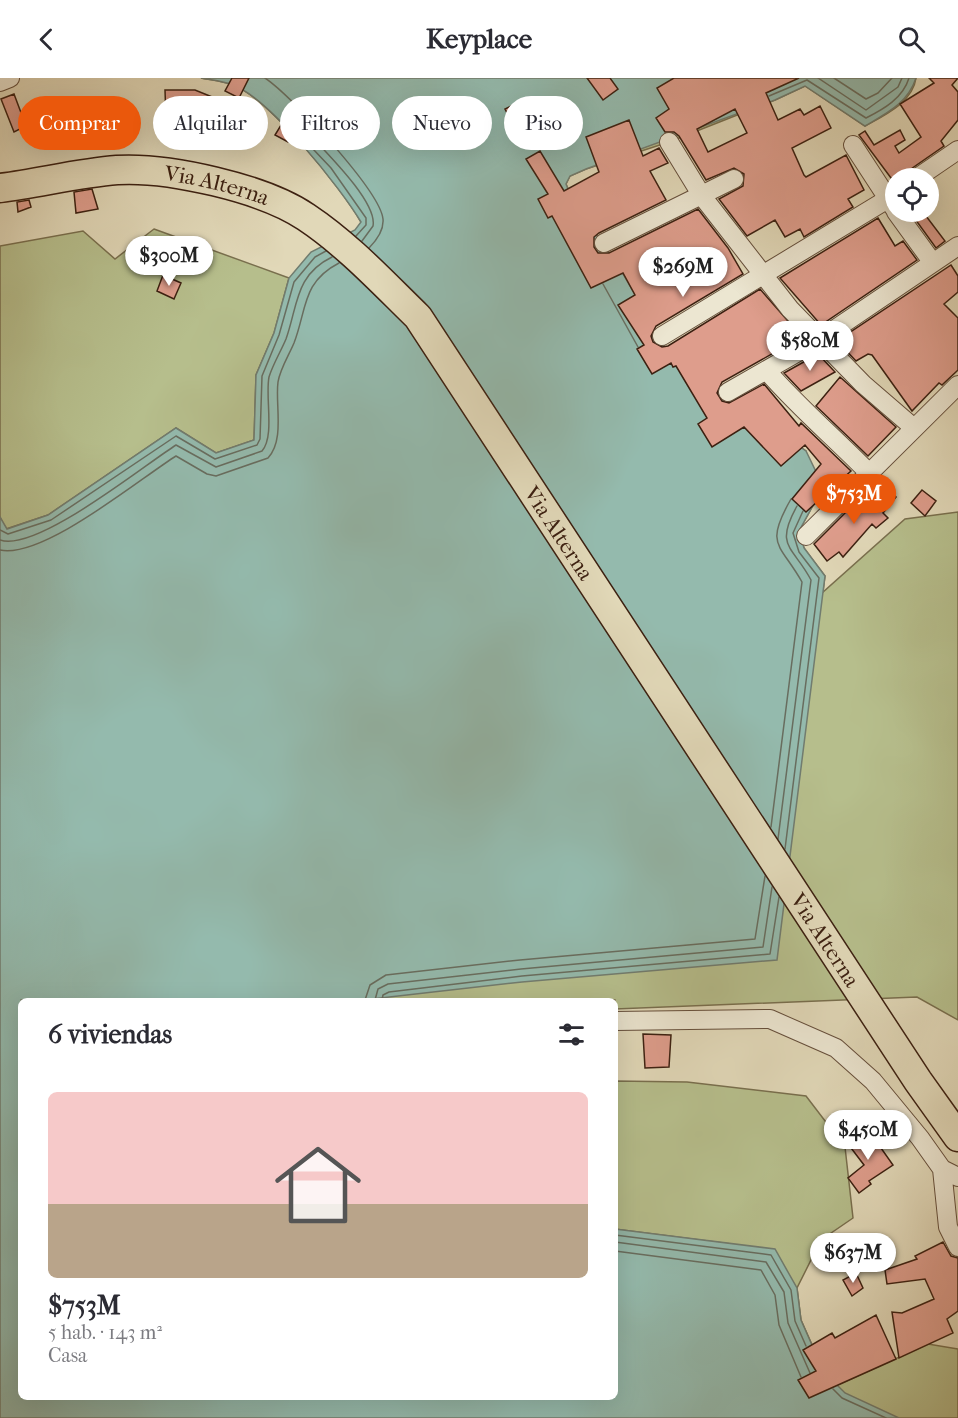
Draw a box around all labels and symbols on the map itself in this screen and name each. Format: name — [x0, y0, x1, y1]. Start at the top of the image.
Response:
street label: Via Alterna — [162, 160, 274, 212]
pin: $300M — [127, 236, 211, 287]
pin: $269M — [641, 247, 725, 298]
pin: $580M — [768, 321, 852, 372]
pin: $753M — [812, 474, 896, 525]
street label: Via Alterna — [518, 481, 599, 586]
street label: Via Alterna — [784, 887, 865, 993]
pin: $450M — [826, 1110, 910, 1161]
pin: $637M — [811, 1233, 895, 1284]

